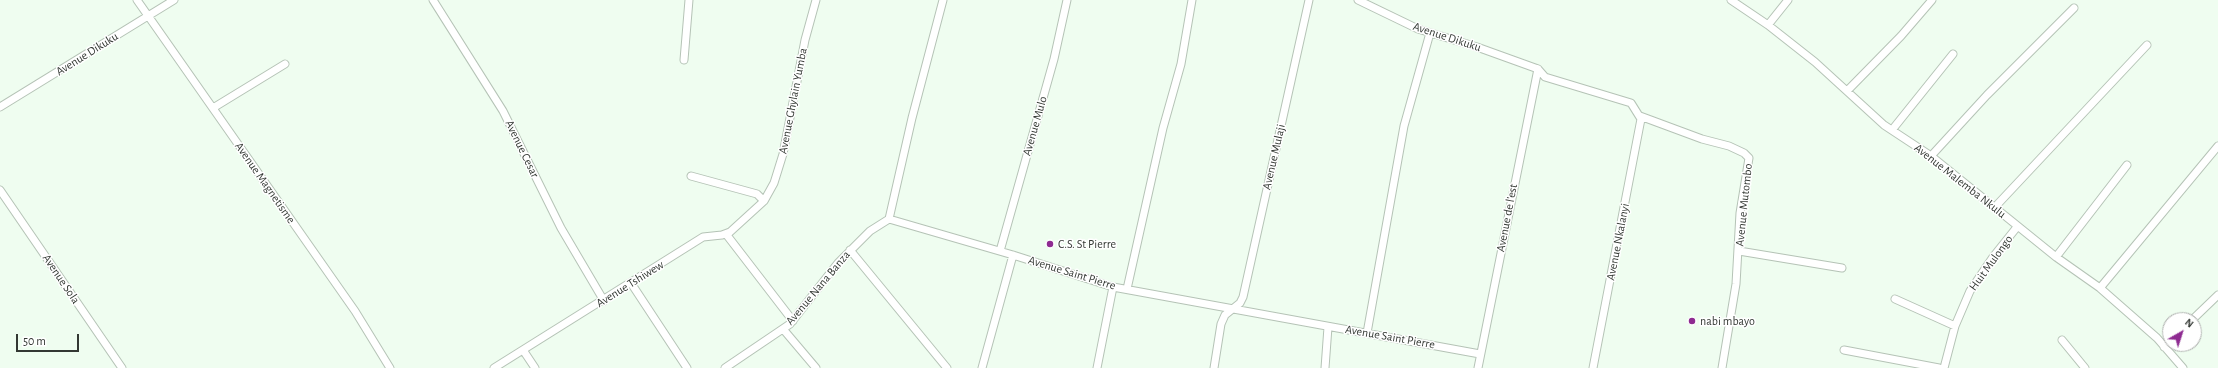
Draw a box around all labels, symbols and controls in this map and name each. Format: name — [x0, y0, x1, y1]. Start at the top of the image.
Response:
street label: Avenue Dikuku — [1411, 19, 1483, 55]
street label: Avenue Dikuku — [53, 29, 121, 79]
street label: Avenue Ghylain Yumba — [776, 47, 810, 155]
street label: Avenue Mulo — [1020, 95, 1050, 157]
street label: Avenue Cesar — [502, 118, 542, 180]
street label: Avenue Mulaji — [1259, 123, 1289, 191]
street label: Avenue Magnetisme — [232, 140, 298, 226]
street label: Avenue Malemba Nkulu — [1911, 141, 2009, 221]
street label: Avenue Mutombo — [1732, 163, 1756, 247]
street label: Avenue de l'est — [1493, 183, 1521, 253]
street label: Avenue Nkalanyi — [1603, 202, 1633, 282]
street label: Huit Mulongo — [1966, 233, 2016, 293]
place label: C.S. St Pierre — [1058, 237, 1116, 251]
marker: C.S. St Pierre — [1045, 239, 1055, 249]
street label: Avenue Nana Banza — [783, 248, 853, 328]
street label: Avenue Sola — [39, 251, 83, 307]
street label: Avenue Saint Pierre — [1026, 253, 1118, 293]
street label: Avenue Tshiwew — [593, 257, 667, 311]
north arrow — [2162, 312, 2202, 352]
place label: nabi mbayo — [1700, 314, 1755, 328]
marker: nabi mbayo — [1687, 316, 1697, 326]
text: N — [2183, 316, 2196, 330]
street label: Avenue Saint Pierre — [1344, 322, 1436, 352]
scale bar — [18, 326, 81, 352]
text: 50 m — [23, 335, 46, 347]

